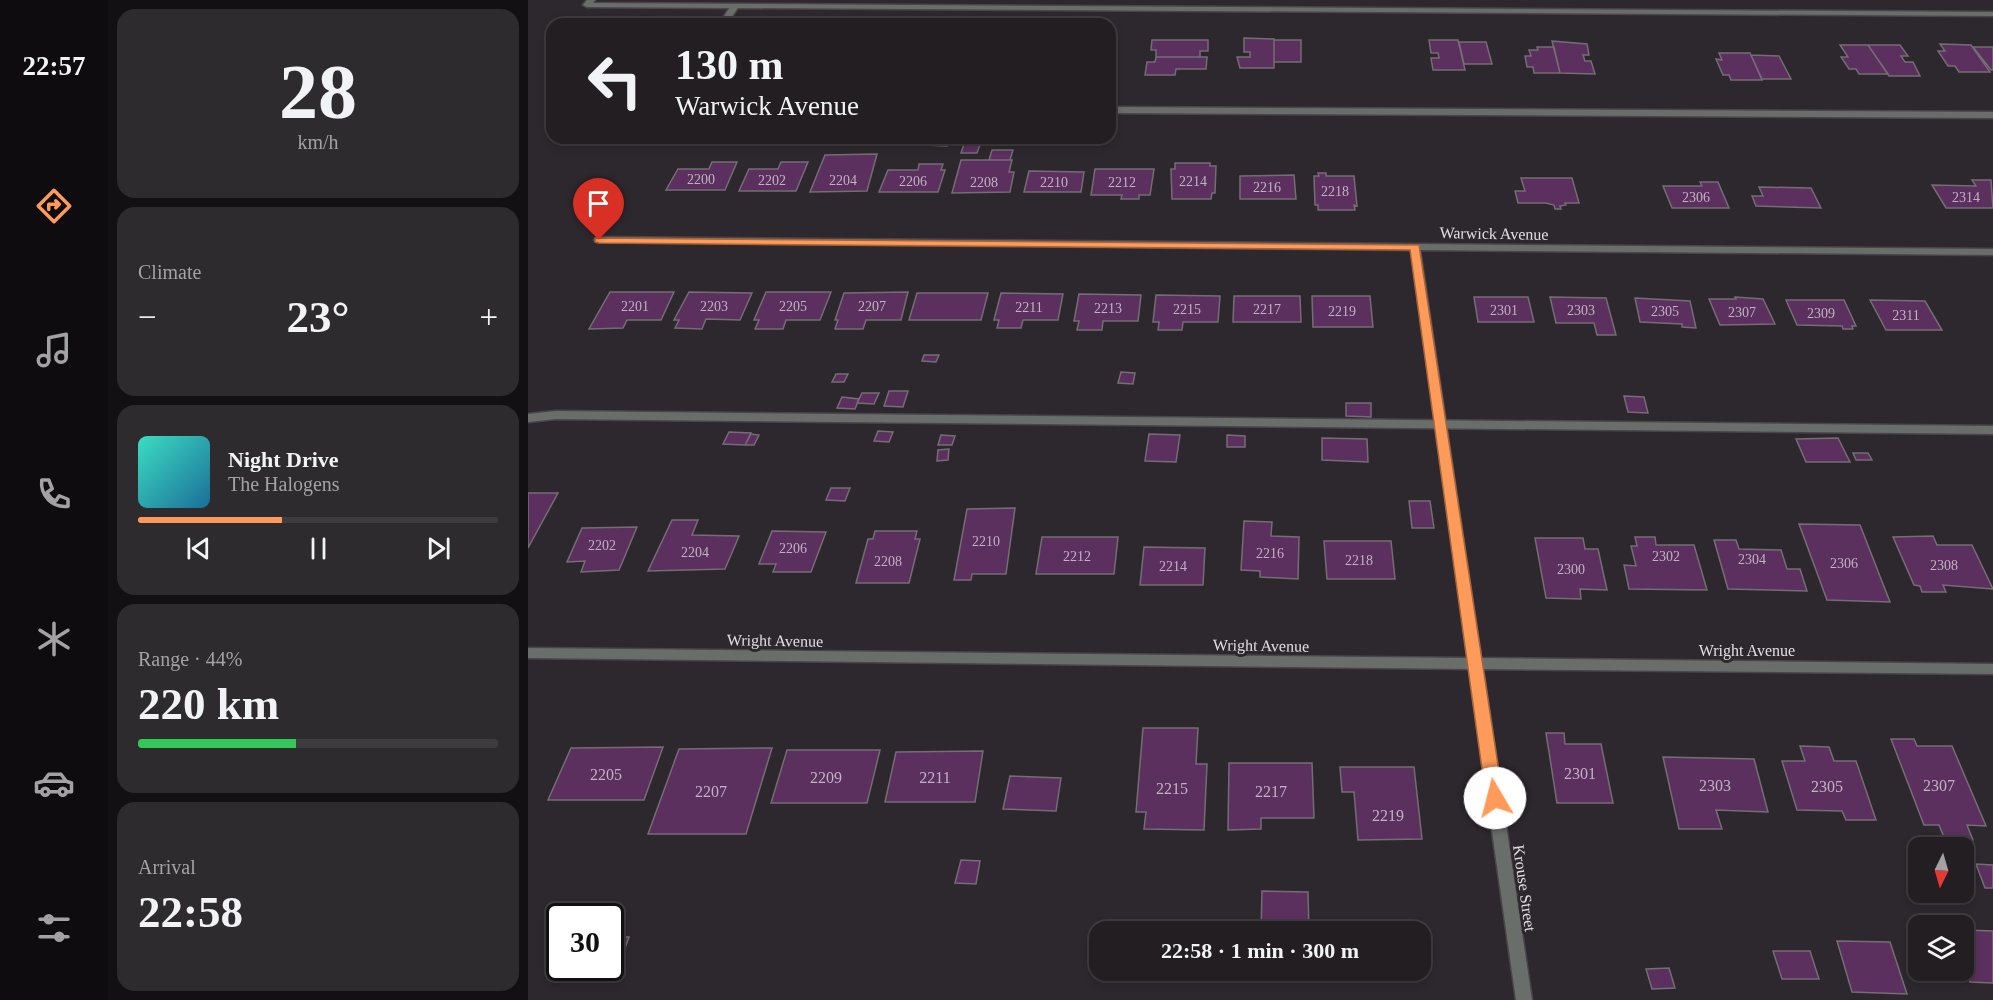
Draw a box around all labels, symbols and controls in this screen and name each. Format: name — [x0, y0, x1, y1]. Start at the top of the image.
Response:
icon: left — [576, 42, 654, 120]
text: 130 m — [675, 42, 784, 88]
text: 28 — [279, 48, 357, 135]
text: 22:57 — [23, 51, 86, 81]
text: Warwick Avenue — [675, 91, 859, 121]
text: km/h — [297, 131, 339, 153]
house number: 2200 — [687, 172, 715, 187]
house number: 2202 — [758, 173, 786, 188]
house number: 2204 — [829, 173, 857, 188]
house number: 2206 — [899, 174, 927, 189]
house number: 2214 — [1179, 174, 1207, 189]
house number: 2208 — [970, 175, 998, 190]
house number: 2210 — [1040, 175, 1068, 190]
house number: 2212 — [1108, 175, 1136, 190]
pin — [573, 178, 624, 240]
house number: 2216 — [1253, 180, 1281, 195]
house number: 2218 — [1321, 184, 1349, 199]
icon: directions — [33, 185, 75, 227]
icon: arrive — [582, 187, 615, 220]
house number: 2306 — [1682, 190, 1710, 205]
house number: 2314 — [1952, 190, 1980, 205]
street label: Warwick Avenue — [1439, 224, 1549, 243]
text: Climate — [138, 261, 201, 283]
text: 23° — [287, 292, 350, 342]
text: − — [138, 299, 157, 335]
text: + — [479, 299, 498, 335]
house number: 2201 — [621, 299, 649, 314]
house number: 2203 — [700, 299, 728, 314]
house number: 2205 — [779, 299, 807, 314]
house number: 2207 — [858, 299, 886, 314]
house number: 2211 — [1015, 300, 1043, 315]
house number: 2213 — [1094, 301, 1122, 316]
house number: 2215 — [1173, 302, 1201, 317]
house number: 2217 — [1253, 302, 1281, 317]
house number: 2301 — [1490, 303, 1518, 318]
house number: 2303 — [1567, 303, 1595, 318]
house number: 2219 — [1328, 304, 1356, 319]
house number: 2305 — [1651, 304, 1679, 319]
house number: 2307 — [1728, 305, 1756, 320]
house number: 2309 — [1807, 306, 1835, 321]
house number: 2311 — [1892, 308, 1920, 323]
icon: music — [33, 329, 75, 371]
text: Night Drive — [228, 447, 339, 472]
icon: phone — [33, 473, 75, 515]
text: The Halogens — [228, 473, 340, 495]
icon: previous — [182, 532, 215, 565]
icon: pause — [302, 532, 335, 565]
icon: next — [422, 532, 455, 565]
house number: 2210 — [972, 534, 1000, 549]
house number: 2202 — [588, 538, 616, 553]
house number: 2206 — [779, 541, 807, 556]
house number: 2204 — [681, 545, 709, 560]
house number: 2216 — [1256, 546, 1284, 561]
house number: 2212 — [1063, 549, 1091, 564]
house number: 2302 — [1652, 549, 1680, 564]
house number: 2304 — [1738, 552, 1766, 567]
house number: 2218 — [1345, 553, 1373, 568]
house number: 2208 — [874, 554, 902, 569]
house number: 2306 — [1830, 556, 1858, 571]
house number: 2308 — [1930, 558, 1958, 573]
house number: 2214 — [1159, 559, 1187, 574]
house number: 2300 — [1557, 562, 1585, 577]
icon: climate — [33, 618, 75, 660]
street label: Wright Avenue — [727, 631, 823, 651]
street label: Wright Avenue — [1213, 636, 1309, 656]
street label: Wright Avenue — [1699, 642, 1795, 660]
text: Range · 44% — [138, 648, 242, 670]
text: 220 km — [138, 679, 279, 729]
icon: car — [33, 762, 75, 804]
house number: 2301 — [1564, 765, 1596, 782]
house number: 2205 — [590, 766, 622, 783]
position arrow — [1463, 766, 1527, 830]
house number: 2209 — [810, 769, 842, 786]
house number: 2211 — [919, 769, 951, 786]
house number: 2303 — [1699, 777, 1731, 794]
house number: 2307 — [1923, 777, 1955, 794]
house number: 2305 — [1811, 778, 1843, 795]
house number: 2215 — [1156, 780, 1188, 797]
house number: 2207 — [695, 783, 727, 800]
house number: 2217 — [1255, 783, 1287, 800]
house number: 2219 — [1372, 807, 1404, 824]
north arrow — [1908, 837, 1974, 903]
map controls — [1908, 837, 1974, 981]
street label: Krouse Street — [1510, 844, 1539, 933]
text: Arrival — [138, 856, 196, 878]
text: 22:58 — [138, 887, 243, 937]
speed limit sign: 30 — [546, 903, 624, 981]
icon: filters — [33, 907, 75, 949]
button: layers — [1908, 915, 1974, 981]
text: 22:58 · 1 min · 300 m — [1161, 938, 1359, 963]

